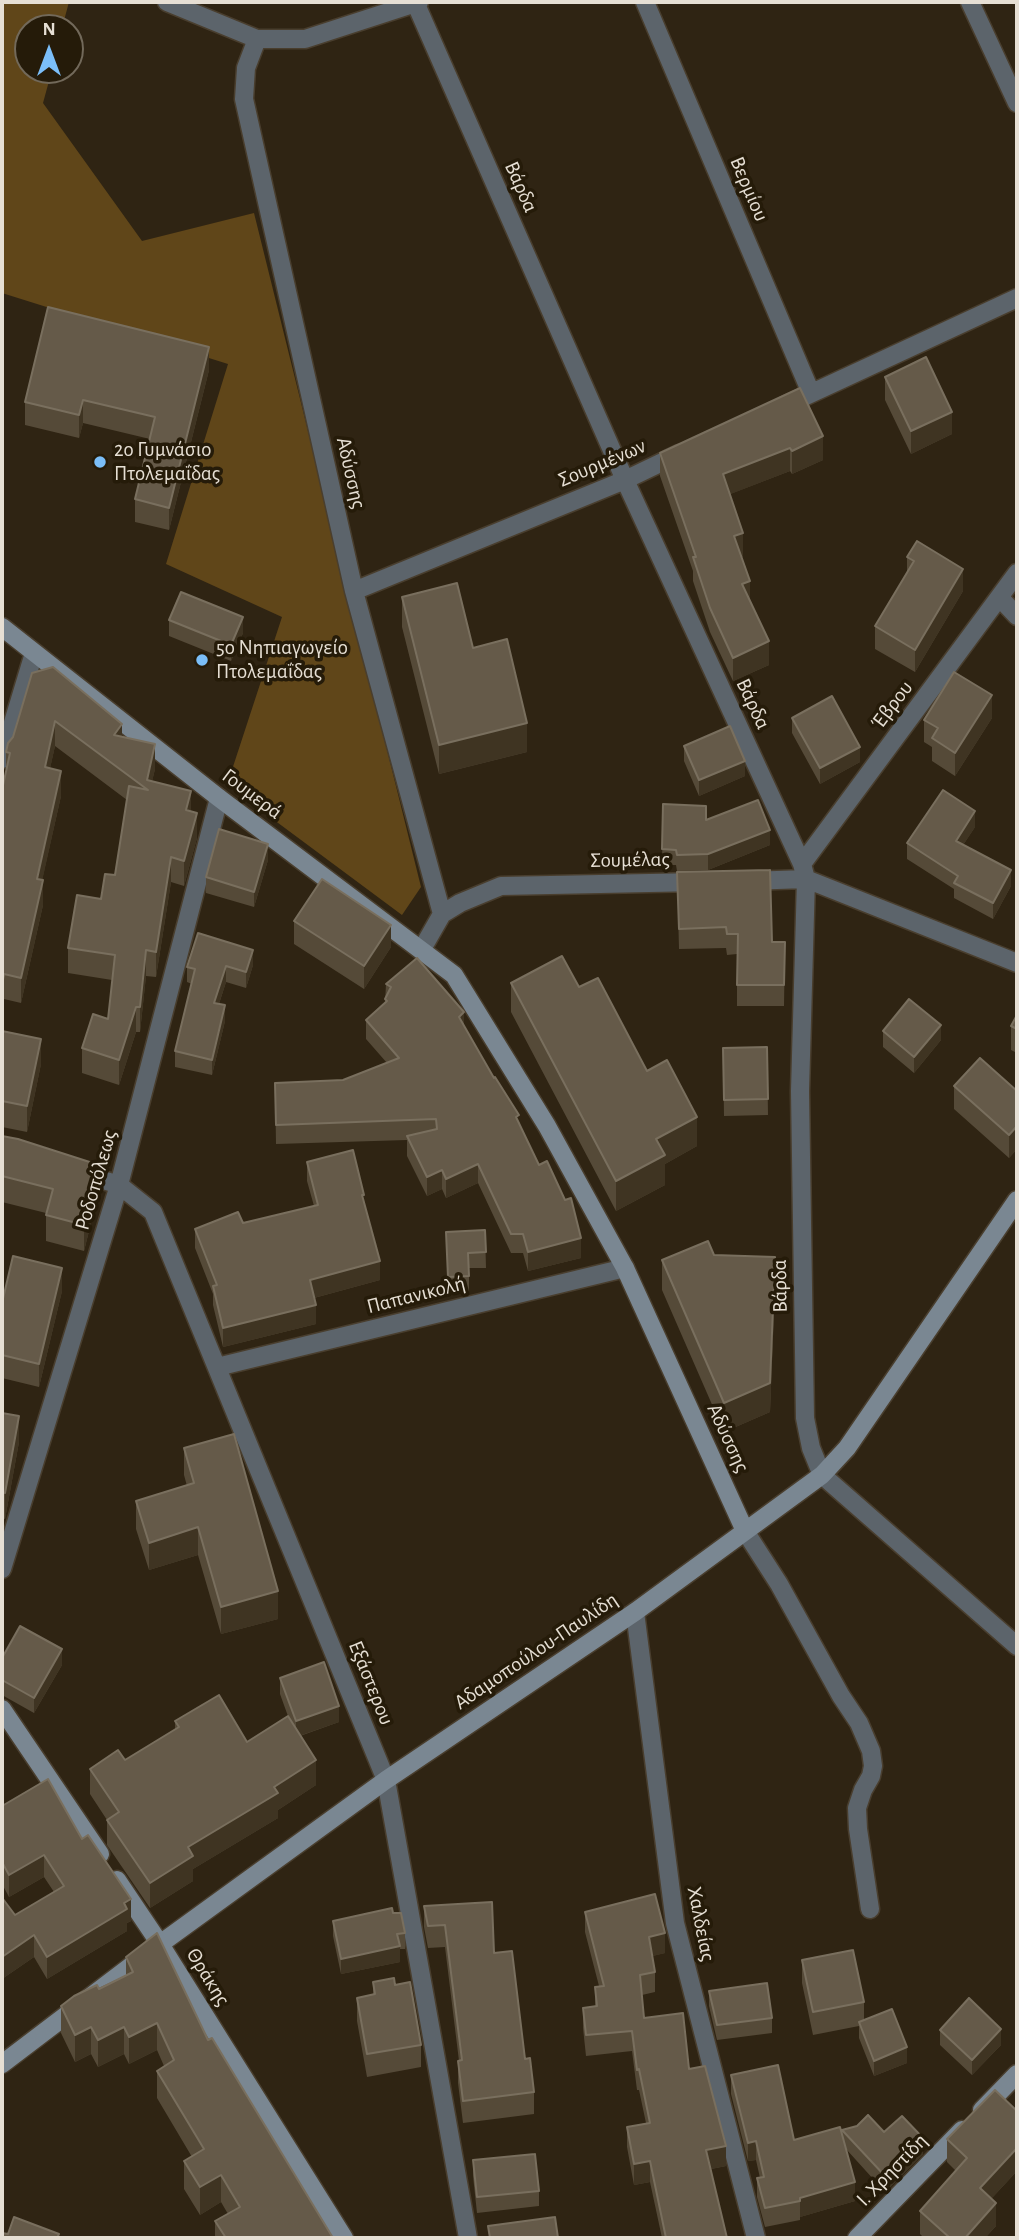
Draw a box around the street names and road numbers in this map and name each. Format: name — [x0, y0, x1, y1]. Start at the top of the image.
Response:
street label: Βερμίου — [724, 153, 774, 225]
street label: Βάρδα — [499, 158, 543, 216]
street label: Σουρμένων — [554, 433, 650, 493]
street label: Αδύσσης — [331, 435, 371, 511]
street label: Βάρδα — [730, 675, 776, 733]
street label: Έβρου — [866, 676, 918, 734]
street label: Γουμερά — [217, 763, 287, 825]
street label: Σουμέλας — [590, 847, 670, 873]
street label: Ροδοπόλεως — [70, 1127, 122, 1233]
street label: Βάρδα — [767, 1259, 793, 1313]
street label: Παπανικολή — [364, 1271, 468, 1319]
street label: Αδύσσης — [701, 1400, 755, 1476]
street label: Αδαμοπούλου-Παυλίδη — [449, 1587, 623, 1715]
street label: Εξάστερου — [343, 1637, 399, 1729]
street label: Χαλδείας — [681, 1884, 721, 1964]
street label: Θράκης — [181, 1943, 235, 2011]
street label: Ι. Χρηστίδη — [851, 2128, 933, 2212]

